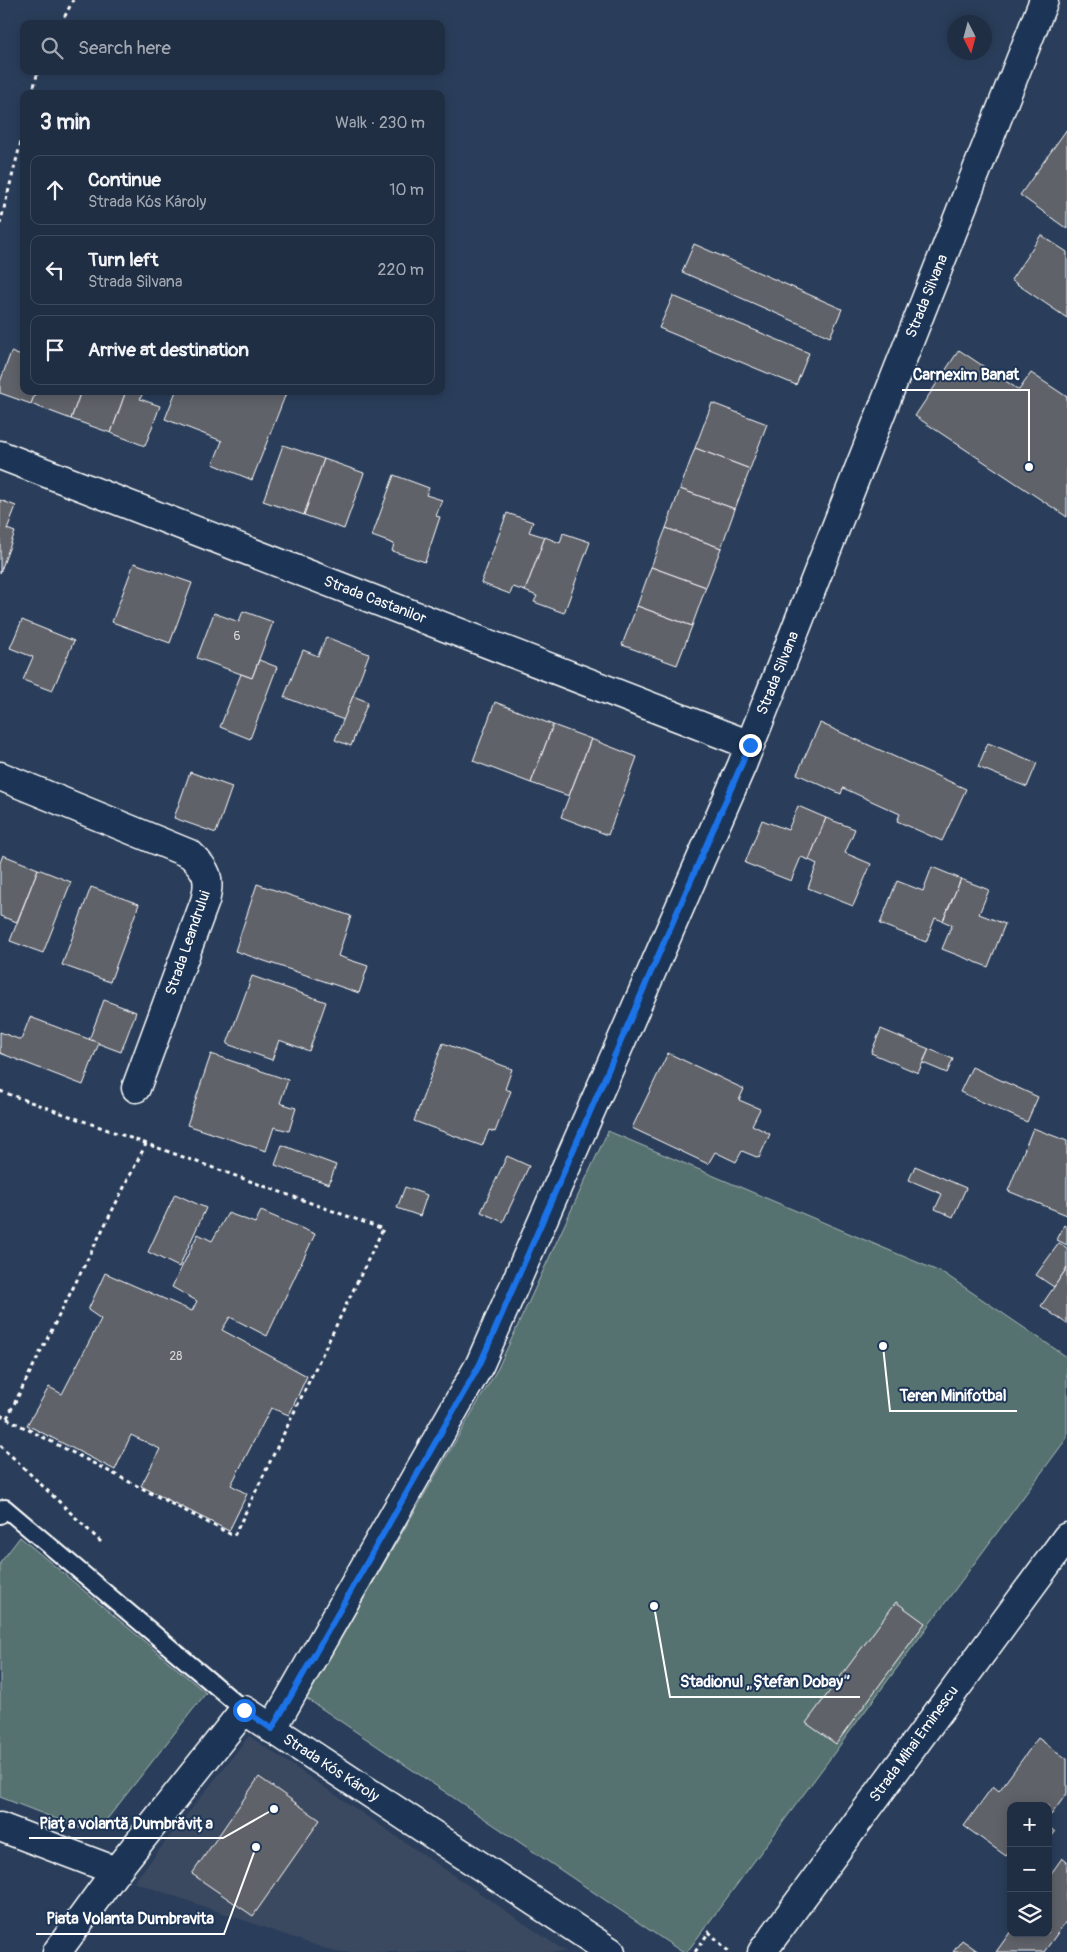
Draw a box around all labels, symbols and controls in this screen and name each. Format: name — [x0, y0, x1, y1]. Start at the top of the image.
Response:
north arrow — [947, 15, 992, 60]
search box — [20, 20, 445, 75]
icon: search — [38, 34, 66, 62]
text: Search here — [78, 36, 171, 60]
text: 3 min — [40, 109, 90, 136]
text: Walk · 230 m — [335, 113, 425, 133]
text: Continue — [88, 168, 161, 192]
icon: ahead — [41, 176, 69, 204]
text: 10 m — [389, 180, 424, 200]
text: Strada Kós Károly — [88, 192, 206, 212]
text: Turn left — [88, 248, 158, 272]
street label: Strada Silvana — [902, 251, 952, 341]
icon: left — [41, 256, 69, 284]
text: 220 m — [378, 260, 424, 280]
text: Strada Silvana — [88, 272, 182, 292]
icon: arrive — [41, 336, 69, 364]
text: Arrive at destination — [88, 338, 249, 362]
callout: Carnexim Banat — [902, 359, 1029, 390]
text: Carnexim Banat — [913, 365, 1020, 385]
street label: Strada Castanilor — [321, 572, 430, 629]
street label: Strada Silvana — [753, 628, 803, 718]
house number: 6 — [234, 629, 241, 644]
route end — [739, 734, 762, 757]
street label: Strada Leandrului — [161, 888, 215, 998]
house number: 28 — [170, 1349, 182, 1364]
callout: Teren Minifotbal — [890, 1380, 1017, 1411]
text: Teren Minifotbal — [898, 1386, 1007, 1406]
callout: Stadionul „Ștefan Dobay” — [670, 1666, 860, 1697]
text: Stadionul „Ștefan Dobay” — [680, 1672, 850, 1692]
street label: Strada Mihai Eminescu — [865, 1682, 963, 1806]
route start — [233, 1699, 256, 1722]
street label: Strada Kós Károly — [279, 1730, 383, 1807]
map controls — [1007, 1802, 1052, 1937]
button: + — [1007, 1802, 1052, 1847]
callout: Piața volantă Dumbrăvița — [29, 1807, 223, 1838]
text: Piața volantă Dumbrăvița — [39, 1814, 213, 1834]
button: − — [1007, 1847, 1052, 1892]
button: layers — [1007, 1892, 1052, 1937]
callout: Piata Volanta Dumbravita — [36, 1903, 224, 1934]
text: Piata Volanta Dumbravita — [46, 1909, 214, 1929]

